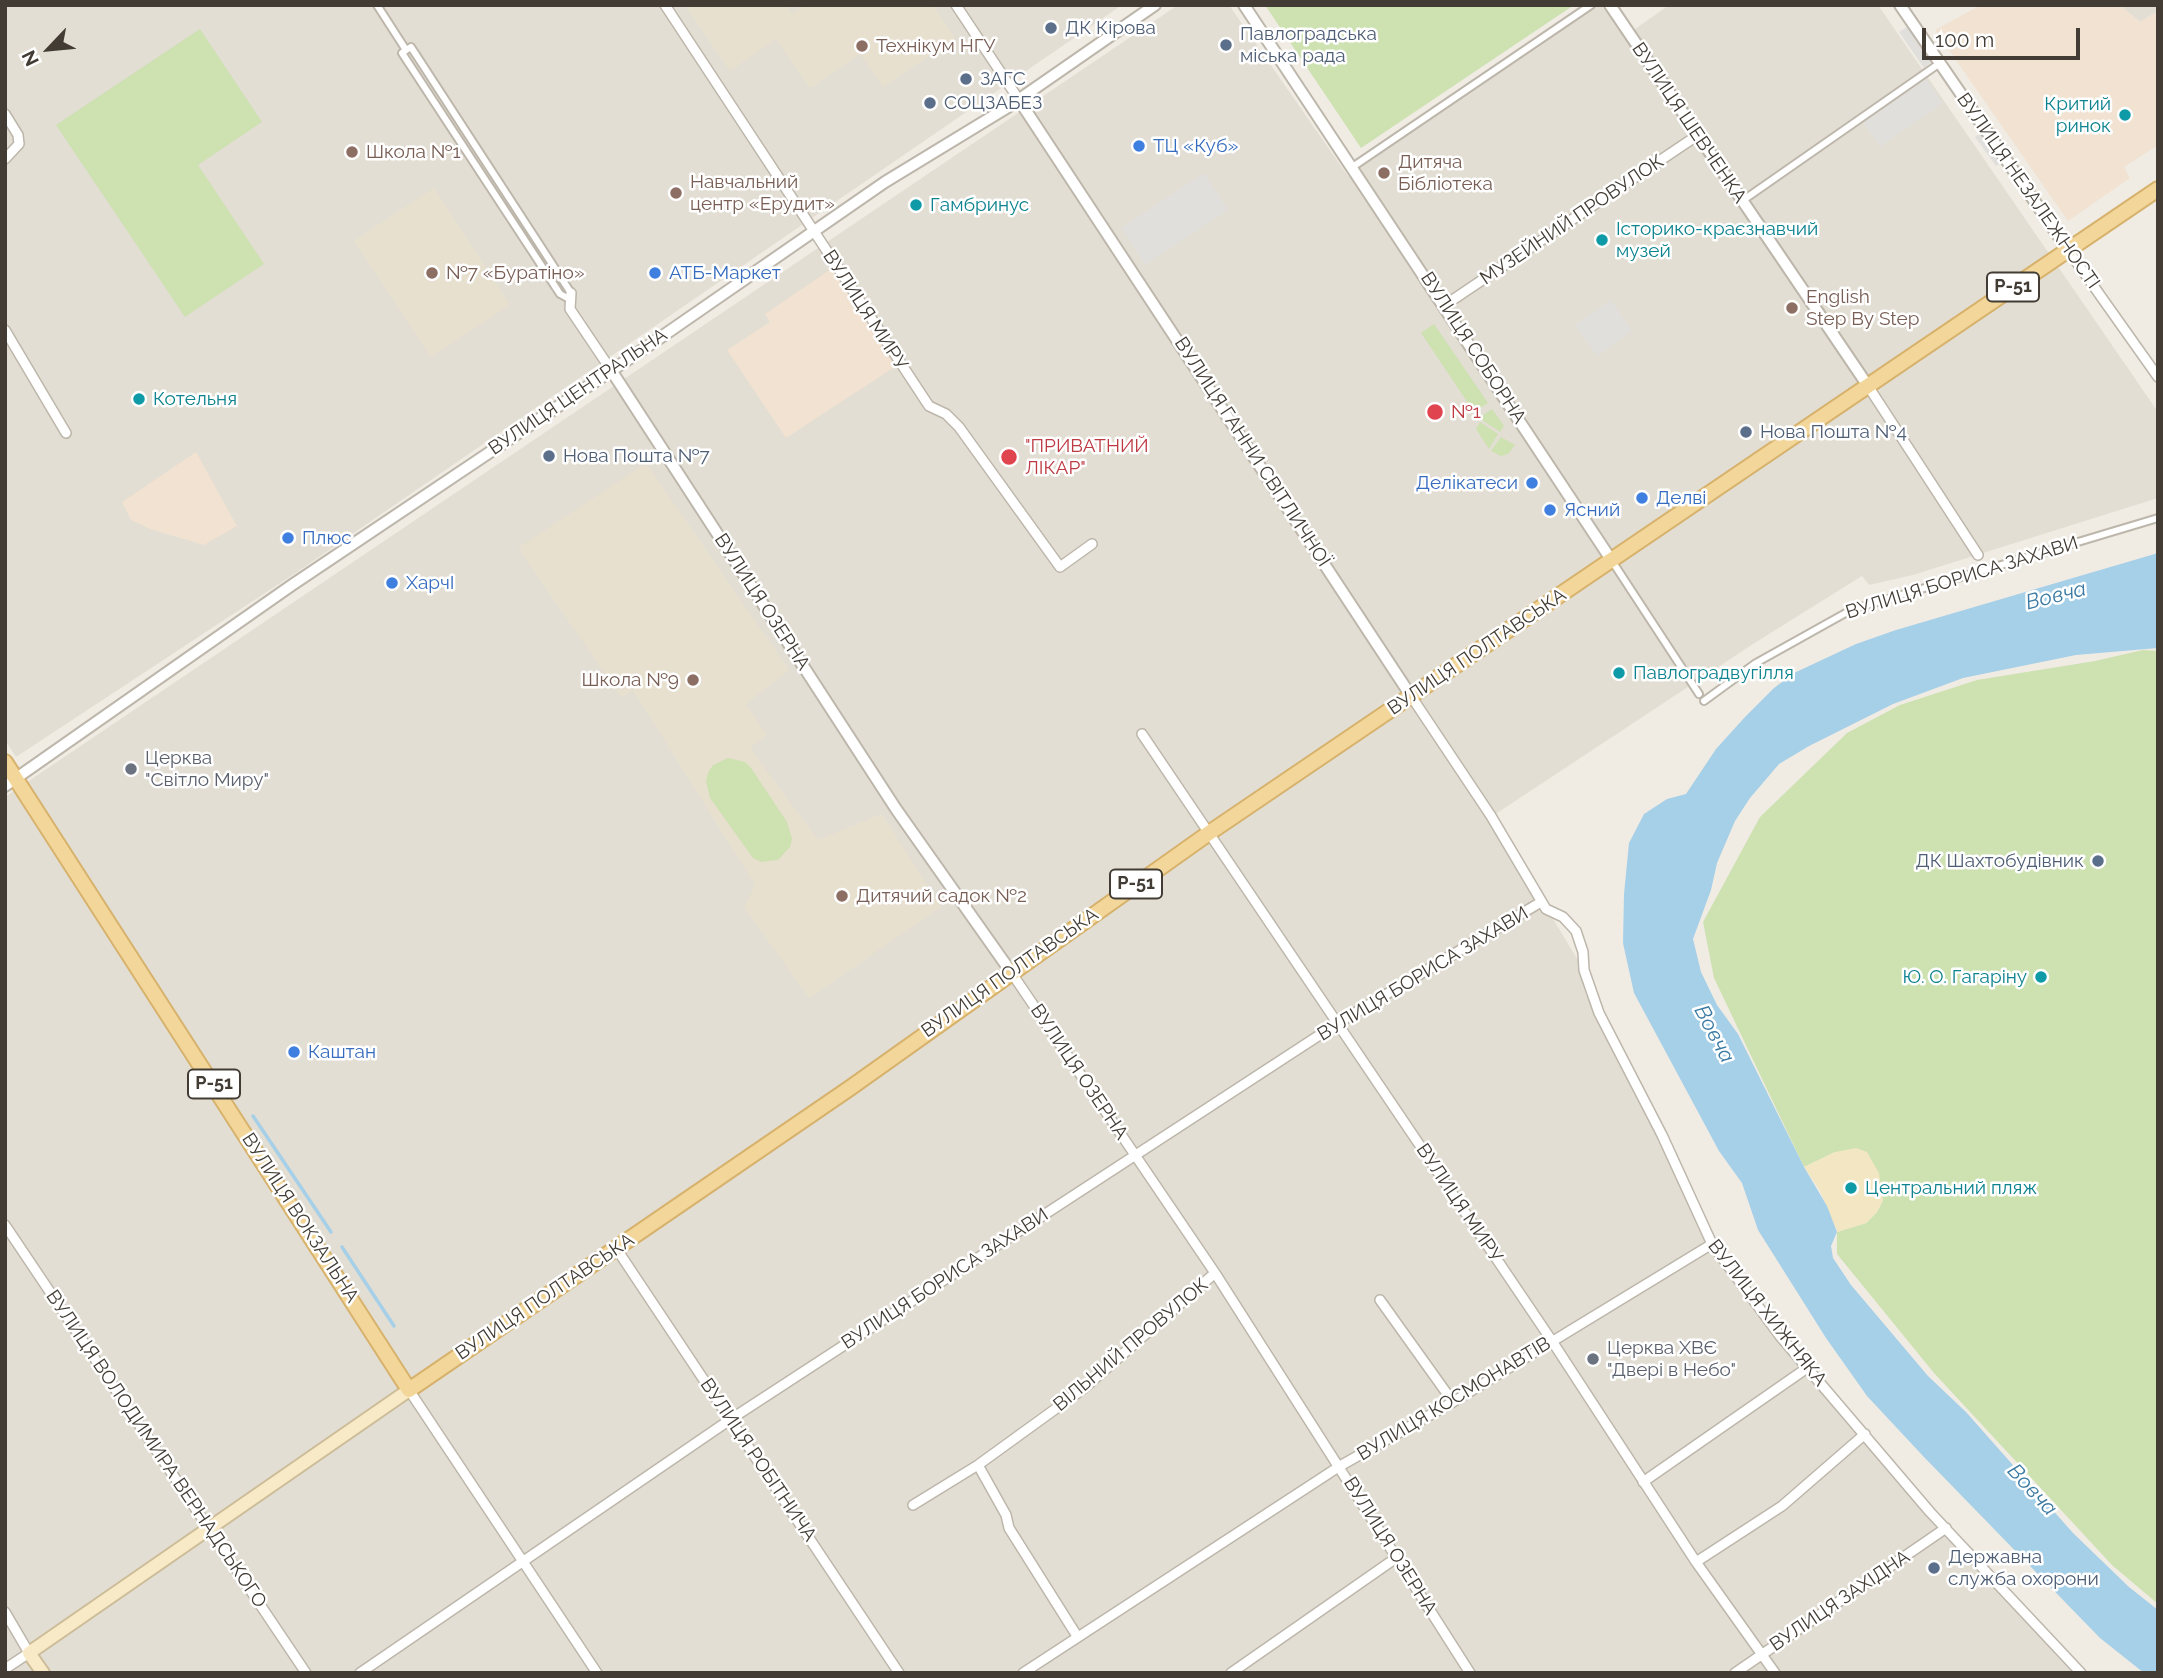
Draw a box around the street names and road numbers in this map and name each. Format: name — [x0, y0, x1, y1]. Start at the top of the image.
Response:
street label: ВУЛИЦЯ ШЕВЧЕНКА — [1627, 38, 1751, 208]
street label: ВУЛИЦЯ НЕЗАЛЕЖНОСТІ — [1952, 89, 2104, 293]
street label: МУЗЕЙНИЙ ПРОВУЛОК — [1476, 150, 1668, 290]
street label: ВУЛИЦЯ МИРУ — [818, 246, 912, 374]
street label: ВУЛИЦЯ СОБОРНА — [1416, 268, 1530, 428]
road number: Р-51 — [1987, 272, 2039, 302]
street label: ВУЛИЦЯ ЦЕНТРАЛЬНА — [484, 324, 672, 460]
street label: ВУЛИЦЯ ГАННИ СВІТЛИЧНОЇ — [1169, 333, 1335, 571]
street label: ВУЛИЦЯ ОЗЕРНА — [709, 529, 815, 675]
street label: ВУЛИЦЯ БОРИСА ЗАХАВИ — [1843, 532, 2081, 624]
street label: ВУЛИЦЯ ПОЛТАВСЬКА — [1383, 584, 1571, 720]
road number: Р-51 — [1110, 870, 1162, 898]
street label: ВУЛИЦЯ БОРИСА ЗАХАВИ — [1314, 902, 1532, 1046]
street label: ВУЛИЦЯ ПОЛТАВСЬКА — [917, 903, 1103, 1043]
street label: ВУЛИЦЯ ОЗЕРНА — [1025, 1000, 1133, 1144]
road number: Р-51 — [188, 1070, 240, 1098]
street label: ВУЛИЦЯ ВОКЗАЛЬНА — [237, 1129, 363, 1307]
street label: ВУЛИЦЯ МИРУ — [1411, 1139, 1507, 1267]
street label: ВУЛИЦЯ БОРИСА ЗАХАВИ — [837, 1204, 1053, 1354]
street label: ВУЛИЦЯ ПОЛТАВСЬКА — [451, 1229, 639, 1365]
street label: ВУЛИЦЯ ХИЖНЯКА — [1703, 1235, 1831, 1391]
street label: ВІЛЬНИЙ ПРОВУЛОК — [1049, 1274, 1213, 1416]
street label: ВУЛИЦЯ ВОЛОДИМИРА ВЕРНАДСЬКОГО — [41, 1286, 271, 1612]
street label: ВУЛИЦЯ КОСМОНАВТІВ — [1353, 1332, 1555, 1466]
street label: ВУЛИЦЯ РОБІТНИЧА — [695, 1374, 821, 1546]
street label: ВУЛИЦЯ ОЗЕРНА — [1338, 1473, 1442, 1619]
street label: ВУЛИЦЯ ЗАХІДНА — [1766, 1546, 1914, 1656]

